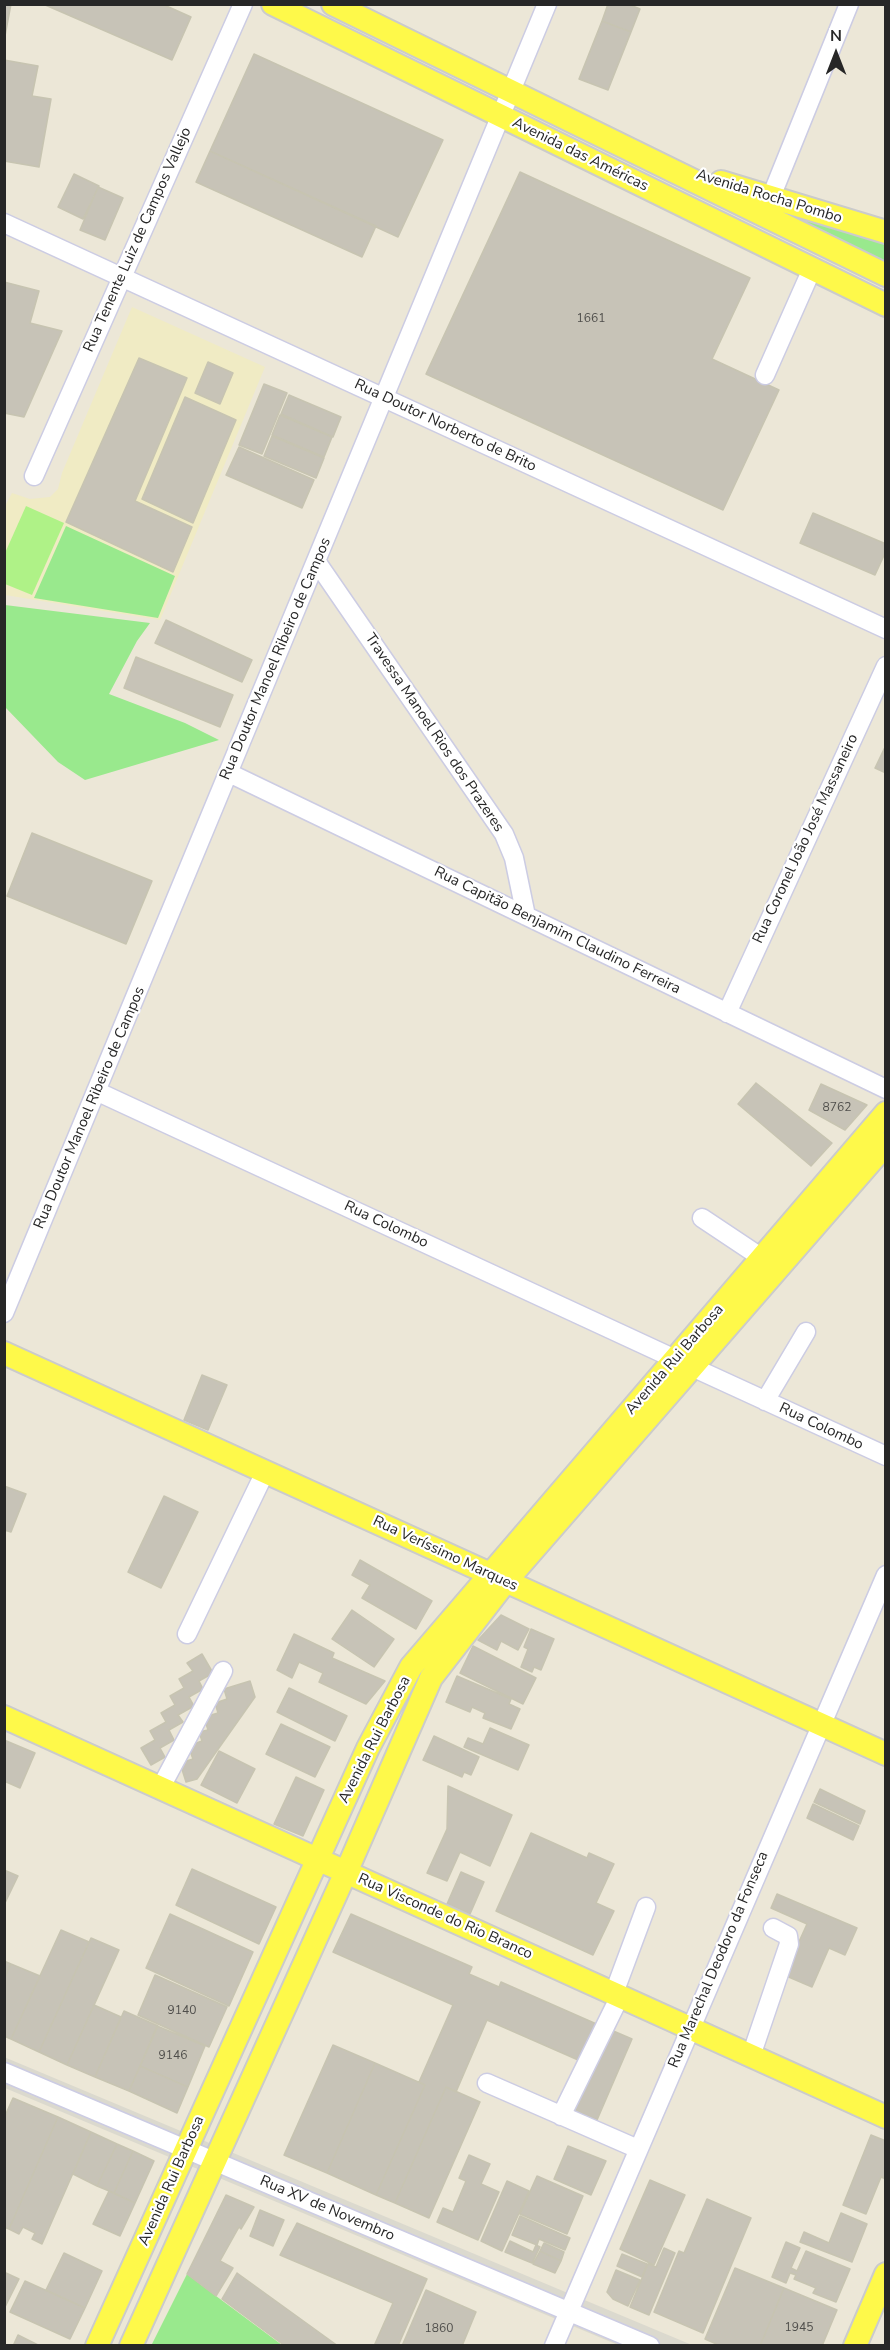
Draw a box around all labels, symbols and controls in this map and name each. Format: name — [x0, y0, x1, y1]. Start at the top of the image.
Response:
north arrow — [806, 24, 866, 84]
text: N — [830, 25, 842, 47]
street label: Avenida das Américas — [509, 114, 651, 196]
street label: Rua Tenente Luiz de Campos Vallejo — [80, 125, 196, 355]
street label: Avenida Rocha Pombo — [694, 166, 844, 228]
house number: 1661 — [577, 312, 605, 326]
street label: Rua Doutor Norberto de Brito — [351, 376, 539, 476]
street label: Rua Doutor Manoel Ribeiro de Campos — [217, 535, 335, 783]
street label: Travessa Manoel Rios dos Prazeres — [361, 630, 507, 836]
street label: Rua Coronel João José Massaneiro — [749, 731, 863, 947]
street label: Rua Capitão Benjamim Claudino Ferreira — [431, 863, 683, 999]
street label: Rua Doutor Manoel Ribeiro de Campos — [31, 984, 149, 1232]
house number: 8762 — [823, 1101, 851, 1115]
street label: Rua Colombo — [341, 1198, 431, 1252]
street label: Avenida Rui Barbosa — [622, 1301, 728, 1419]
street label: Rua Colombo — [776, 1400, 866, 1454]
street label: Rua Veríssimo Marques — [370, 1512, 520, 1596]
street label: Avenida Rui Barbosa — [335, 1673, 415, 1807]
street label: Rua Marechal Deodoro da Fonseca — [665, 1849, 773, 2071]
street label: Rua Visconde do Rio Branco — [355, 1870, 535, 1964]
house number: 9140 — [168, 2004, 196, 2018]
house number: 9146 — [159, 2049, 187, 2063]
street label: Avenida Rui Barbosa — [135, 2113, 209, 2249]
street label: Rua XV de Novembro — [257, 2172, 397, 2246]
house number: 1945 — [785, 2321, 813, 2335]
house number: 1860 — [425, 2322, 453, 2336]

